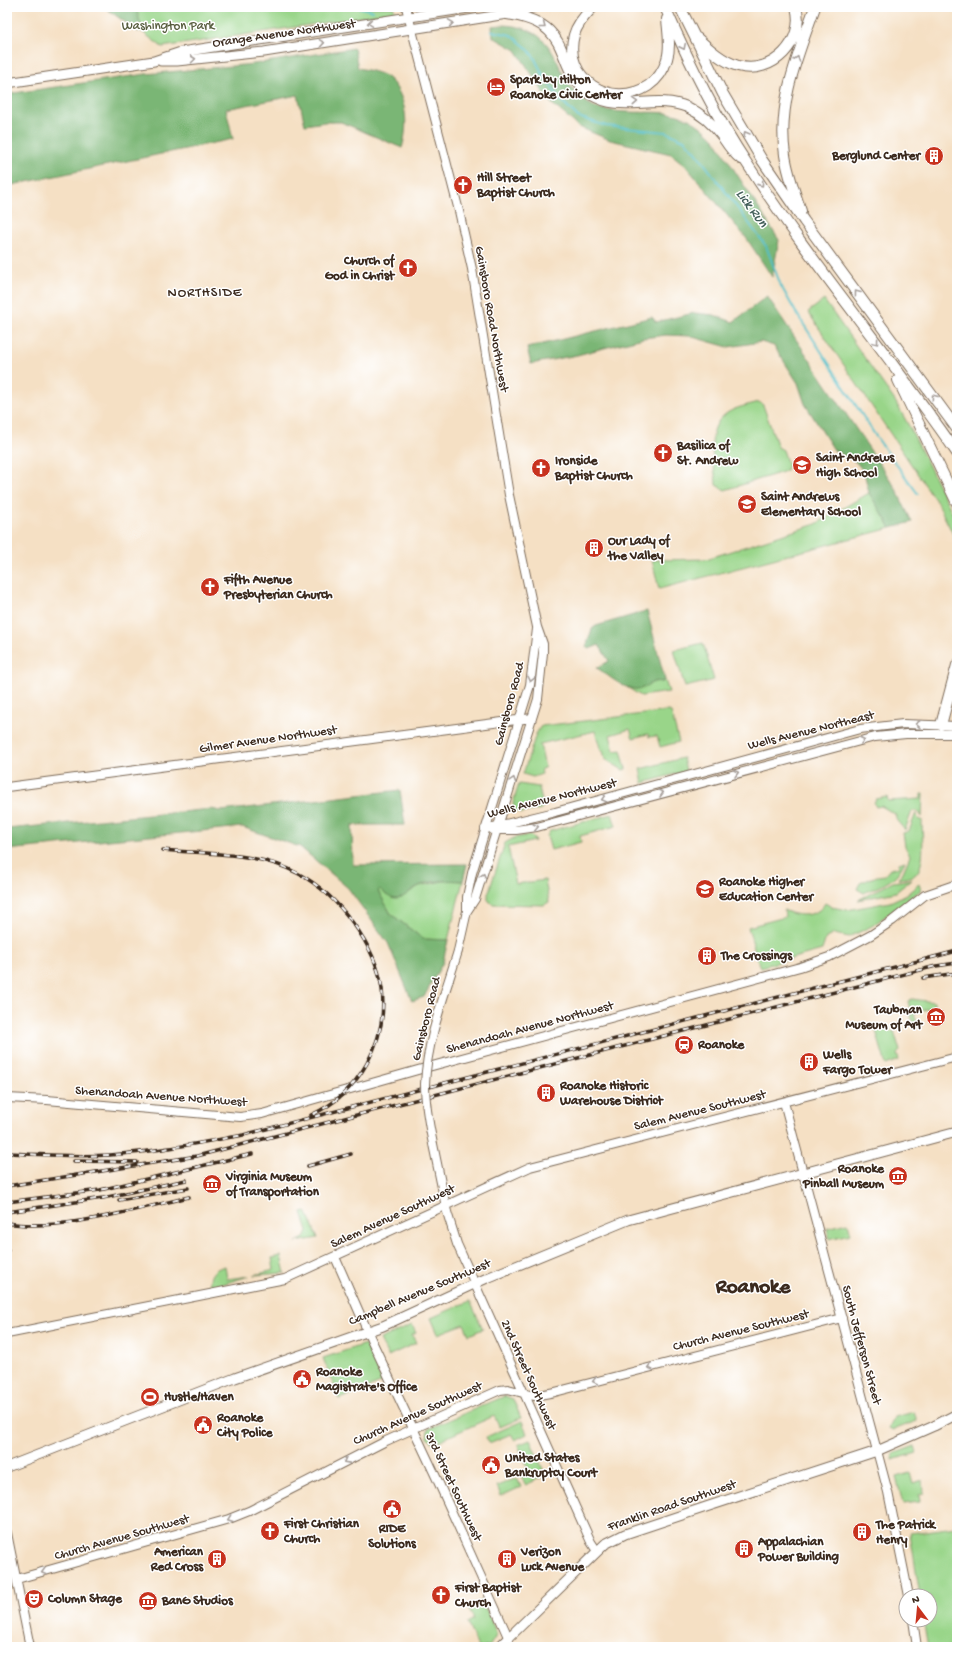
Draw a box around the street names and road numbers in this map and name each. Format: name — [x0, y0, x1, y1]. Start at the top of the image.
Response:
street label: Orange Avenue Northwest — [212, 16, 358, 51]
street label: Gainsboro Road Northwest — [471, 245, 512, 395]
street label: Gainsboro Road — [492, 659, 529, 747]
street label: Wells Avenue Northeast — [746, 708, 877, 754]
street label: Gilmer Avenue Northwest — [198, 723, 339, 757]
street label: Wells Avenue Northwest — [486, 775, 620, 822]
street label: Gainsboro Road — [409, 974, 445, 1062]
street label: Shenandoah Avenue Northwest — [445, 998, 617, 1058]
street label: Shenandoah Avenue Northwest — [75, 1084, 249, 1111]
street label: Salem Avenue Southwest — [633, 1087, 769, 1135]
street label: Salem Avenue Southwest — [328, 1181, 459, 1252]
street label: Campbell Avenue Southwest — [347, 1256, 495, 1330]
street label: South Jefferson Street — [838, 1284, 885, 1408]
street label: Church Avenue Southwest — [672, 1306, 812, 1355]
street label: 2nd Street Southwest — [497, 1318, 560, 1434]
street label: Church Avenue Southwest — [351, 1378, 486, 1449]
street label: 3rd Street Southwest — [421, 1430, 485, 1545]
street label: Franklin Road Southwest — [605, 1476, 740, 1535]
street label: Church Avenue Southwest — [53, 1511, 193, 1564]

